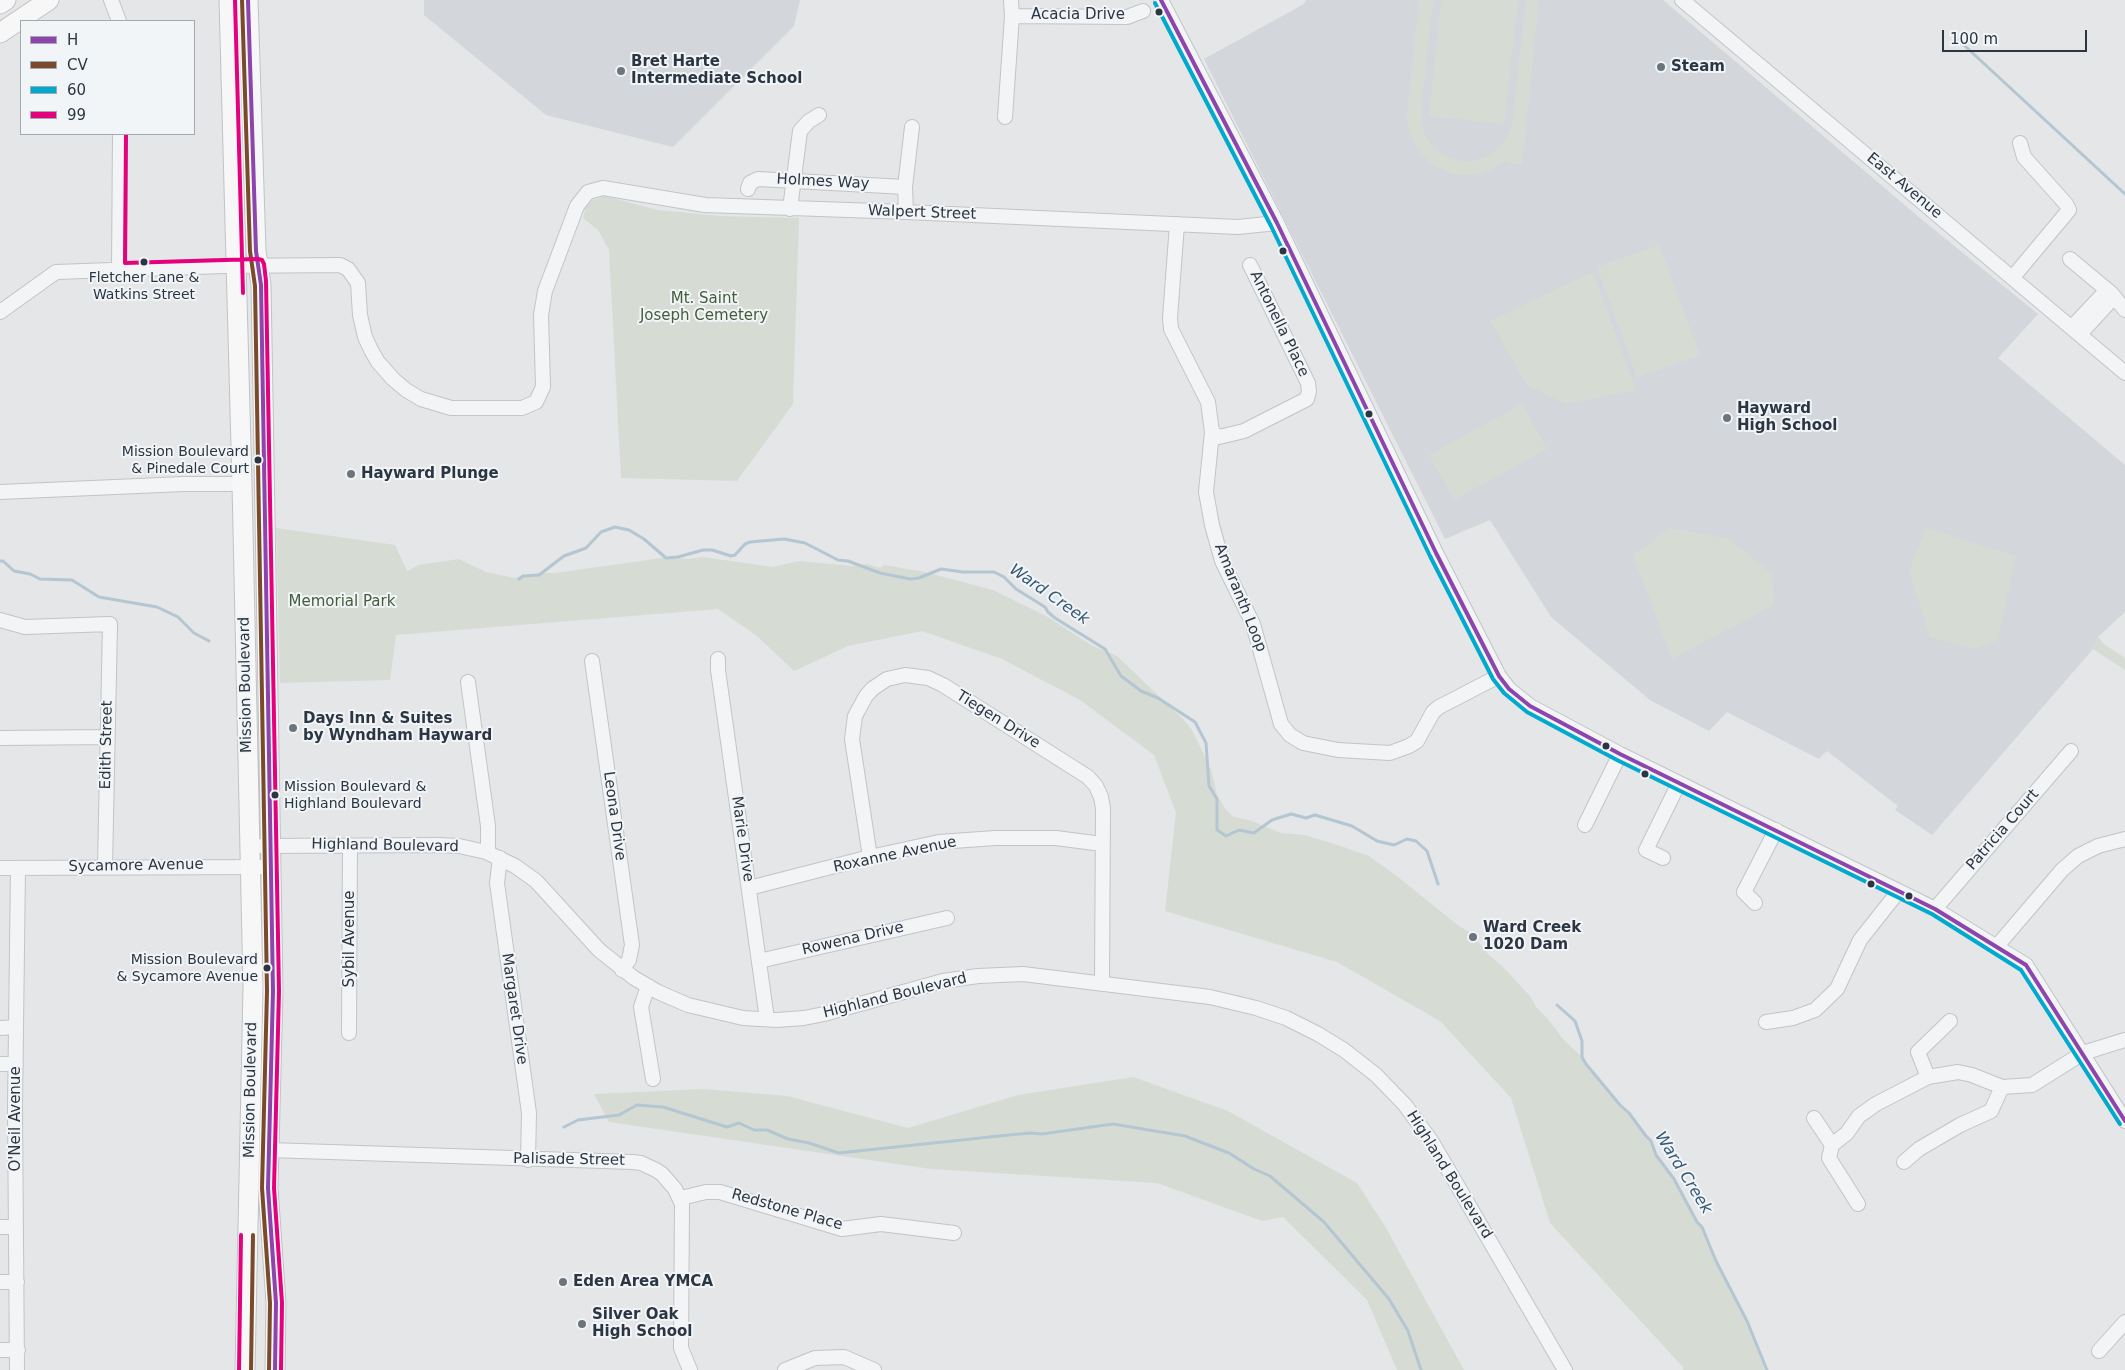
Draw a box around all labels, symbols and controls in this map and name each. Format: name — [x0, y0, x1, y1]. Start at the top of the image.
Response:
street label: Acacia Drive — [1031, 6, 1125, 24]
unlabelled marker — [1154, 7, 1164, 17]
legend — [20, 20, 195, 135]
scale bar — [1945, 20, 2090, 52]
text: 100 m — [1950, 30, 1998, 48]
text: H — [67, 31, 78, 49]
place label: Bret Harte Intermediate School — [631, 53, 802, 88]
text: CV — [67, 56, 88, 74]
place label: Steam — [1671, 58, 1725, 76]
marker: Steam — [1655, 61, 1667, 73]
marker: Bret Harte Intermediate School — [615, 65, 627, 77]
text: 60 — [67, 81, 86, 99]
text: 99 — [67, 106, 86, 124]
street label: East Avenue — [1863, 149, 1945, 223]
street label: Holmes Way — [776, 171, 870, 193]
street label: Walpert Street — [868, 202, 976, 224]
unlabelled marker — [1278, 246, 1288, 256]
marker: Fletcher Lane & Watkins Street — [139, 257, 149, 267]
street label: Antonella Place — [1246, 268, 1312, 380]
place label: Fletcher Lane & Watkins Street — [89, 270, 199, 302]
park label: Mt. Saint Joseph Cemetery — [640, 290, 768, 325]
place label: Hayward High School — [1737, 400, 1837, 435]
unlabelled marker — [1364, 409, 1374, 419]
marker: Hayward High School — [1721, 412, 1733, 424]
place label: Mission Boulevard & Pinedale Court — [122, 444, 249, 477]
marker: Mission Boulevard & Pinedale Court — [253, 455, 263, 465]
place label: Hayward Plunge — [361, 465, 499, 483]
marker: Hayward Plunge — [345, 468, 357, 480]
street label: Amaranth Loop — [1210, 541, 1270, 655]
water label: Ward Creek — [1005, 560, 1093, 630]
park label: Memorial Park — [289, 593, 395, 611]
street label: Mission Boulevard — [236, 617, 256, 753]
street label: Tiegen Drive — [953, 687, 1043, 753]
street label: Edith Street — [97, 700, 117, 790]
place label: Days Inn & Suites by Wyndham Hayward — [303, 710, 492, 745]
marker: Days Inn & Suites by Wyndham Hayward — [287, 722, 299, 734]
unlabelled marker — [1601, 741, 1611, 751]
unlabelled marker — [1640, 769, 1650, 779]
street label: Leona Drive — [599, 770, 629, 862]
place label: Mission Boulevard & Highland Boulevard — [284, 779, 427, 812]
street label: Patricia Court — [1963, 786, 2043, 874]
marker: Mission Boulevard & Highland Boulevard — [270, 790, 280, 800]
street label: Marie Drive — [727, 795, 757, 883]
street label: Roxanne Avenue — [832, 833, 958, 877]
street label: Highland Boulevard — [311, 836, 459, 856]
street label: Sycamore Avenue — [68, 856, 204, 876]
unlabelled marker — [1866, 879, 1876, 889]
street label: Sybil Avenue — [341, 891, 359, 987]
unlabelled marker — [1904, 891, 1914, 901]
street label: Rowena Drive — [800, 919, 906, 959]
place label: Ward Creek 1020 Dam — [1483, 919, 1581, 954]
marker: Ward Creek 1020 Dam — [1467, 931, 1479, 943]
place label: Mission Boulevard & Sycamore Avenue — [116, 952, 258, 984]
street label: Margaret Drive — [497, 952, 531, 1066]
marker: Mission Boulevard & Sycamore Avenue — [262, 963, 272, 973]
street label: Highland Boulevard — [821, 969, 969, 1023]
street label: Mission Boulevard — [241, 1022, 261, 1158]
street label: O'Neil Avenue — [7, 1066, 25, 1172]
street label: Highland Boulevard — [1402, 1108, 1496, 1242]
water label: Ward Creek — [1650, 1128, 1716, 1218]
street label: Palisade Street — [513, 1150, 625, 1170]
street label: Redstone Place — [729, 1186, 845, 1234]
place label: Eden Area YMCA — [573, 1273, 713, 1291]
marker: Eden Area YMCA — [557, 1276, 569, 1288]
place label: Silver Oak High School — [592, 1306, 692, 1341]
marker: Silver Oak High School — [576, 1318, 588, 1330]

